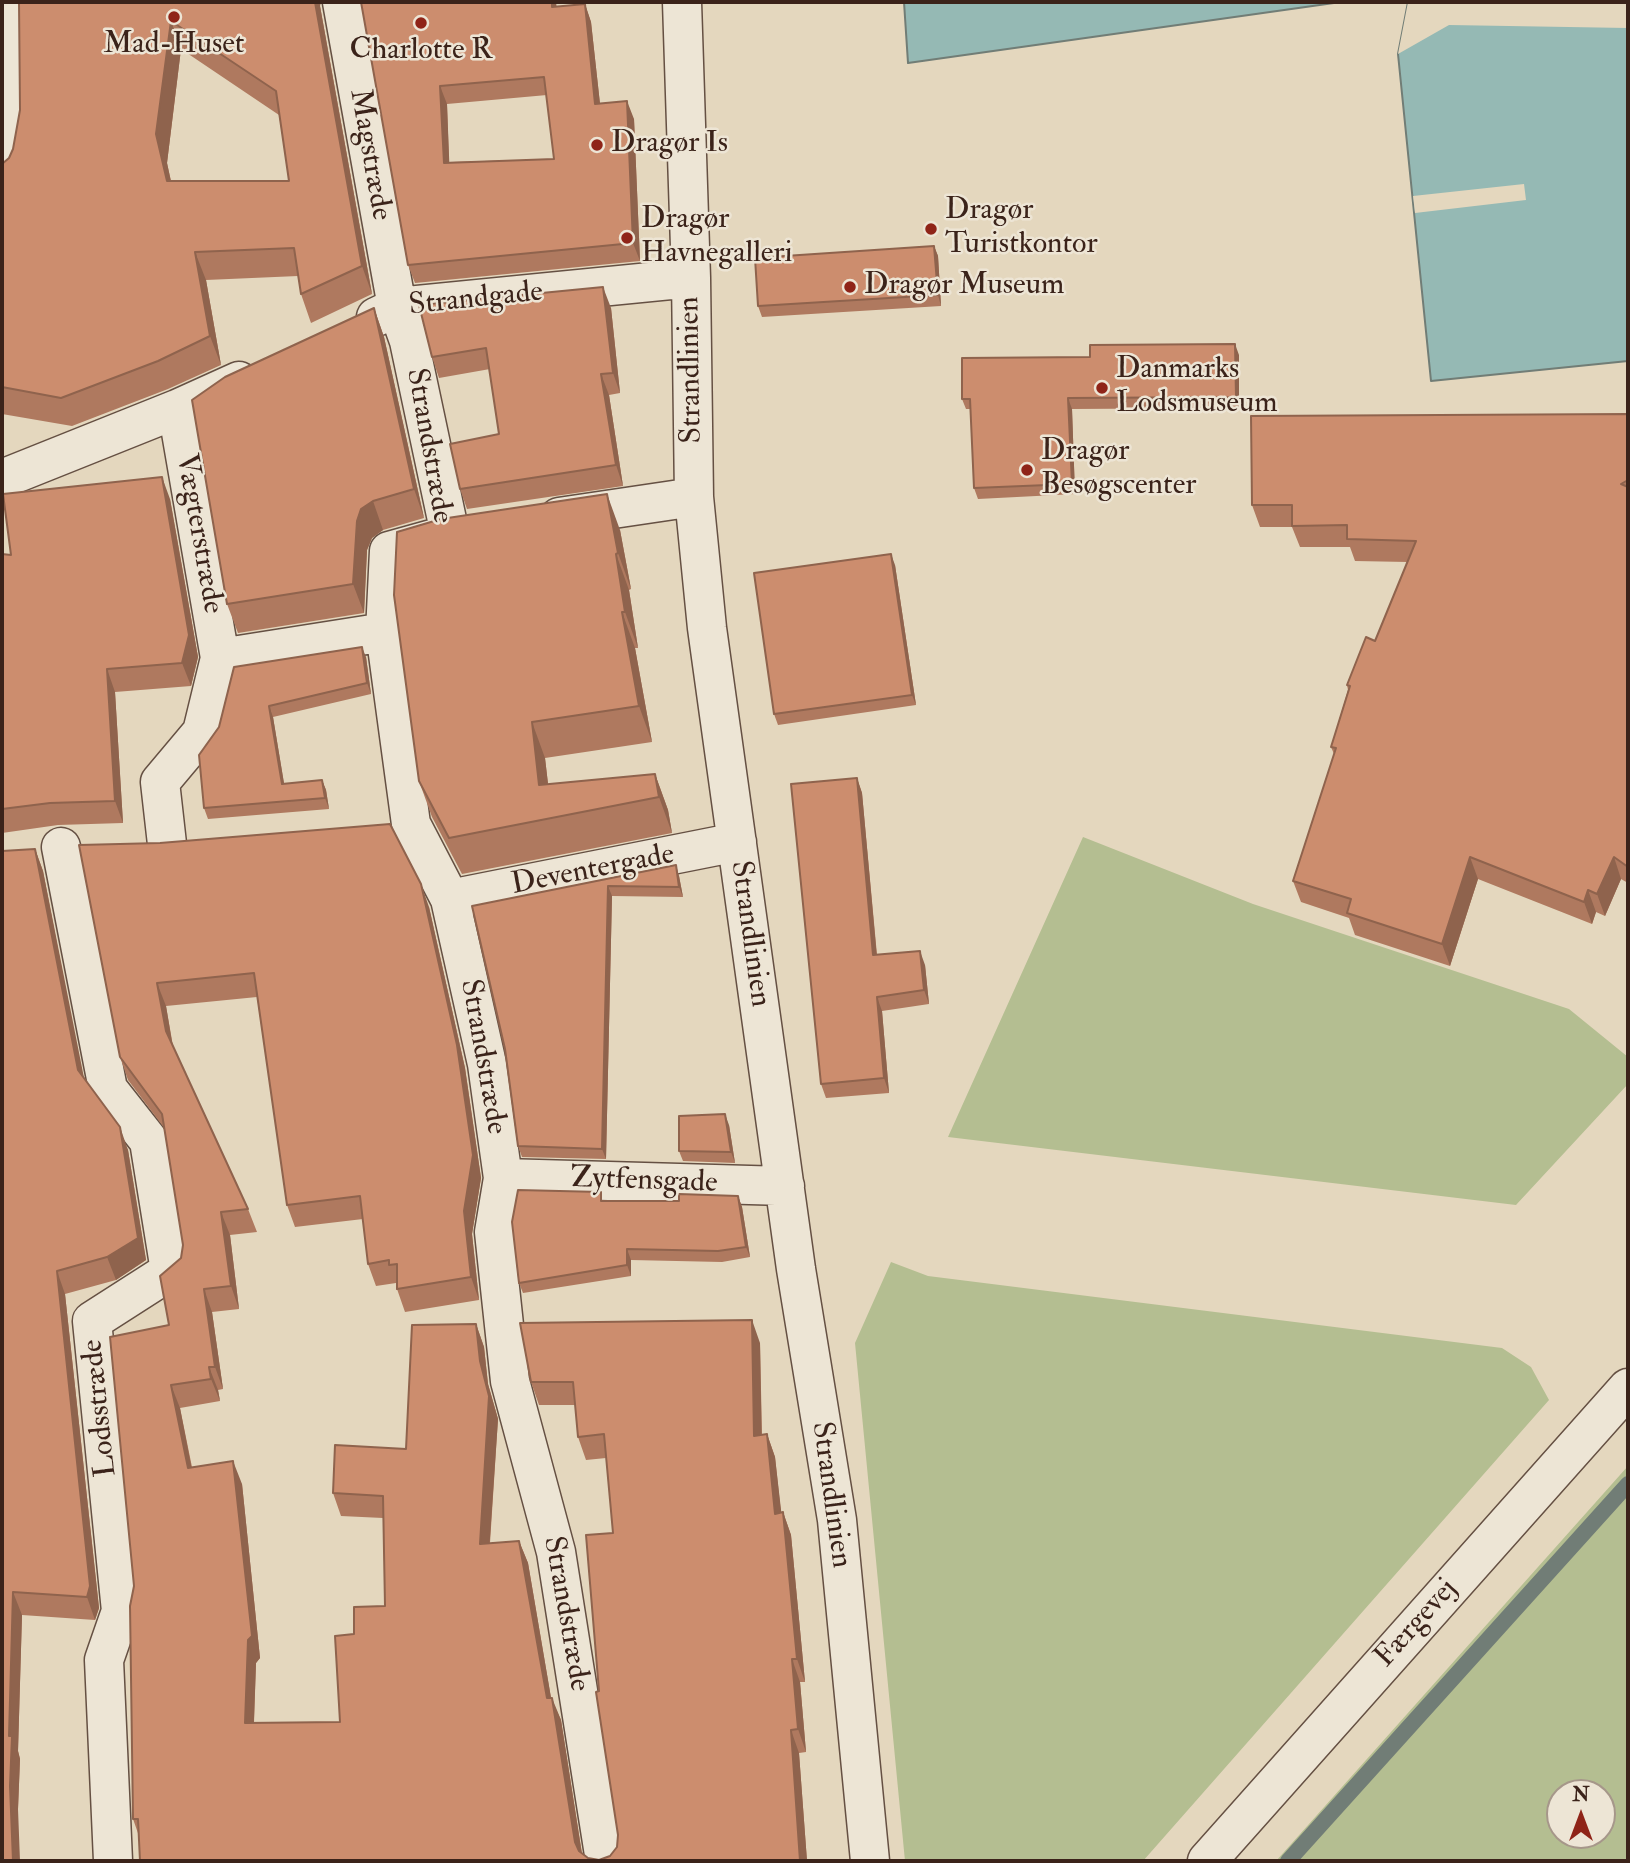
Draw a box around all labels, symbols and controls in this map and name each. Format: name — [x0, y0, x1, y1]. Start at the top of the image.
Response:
marker: Mad-Huset — [166, 9, 182, 25]
marker: Charlotte R — [413, 15, 429, 31]
place label: Mad-Huset — [103, 28, 245, 64]
place label: Charlotte R — [350, 34, 492, 70]
street label: Magstræde — [340, 87, 398, 223]
place label: Dragør Is — [611, 127, 728, 163]
marker: Dragør Is — [589, 137, 605, 153]
place label: Dragør Turistkontor — [945, 194, 1098, 264]
place label: Dragør Havnegalleri — [641, 203, 792, 274]
marker: Dragør Turistkontor — [923, 221, 939, 237]
marker: Dragør Havnegalleri — [619, 230, 635, 246]
place label: Dragør Museum — [864, 269, 1064, 305]
street label: Strandgade — [407, 275, 545, 325]
marker: Dragør Museum — [842, 279, 858, 295]
street label: Strandlinien — [673, 296, 711, 444]
place label: Danmarks Lodsmuseum — [1116, 353, 1278, 424]
street label: Strandstræde — [397, 366, 459, 526]
marker: Danmarks Lodsmuseum — [1094, 380, 1110, 396]
place label: Dragør Besøgscenter — [1041, 435, 1196, 505]
street label: Vægterstræde — [166, 451, 230, 617]
marker: Dragør Besøgscenter — [1019, 462, 1035, 478]
street label: Deventergade — [508, 838, 678, 904]
street label: Strandlinien — [721, 859, 777, 1009]
street label: Strandstræde — [451, 977, 513, 1137]
street label: Zytfensgade — [570, 1161, 718, 1203]
street label: Lodsstræde — [76, 1338, 126, 1478]
street label: Strandlinien — [802, 1420, 858, 1570]
street label: Strandstræde — [534, 1534, 596, 1694]
street label: Færgevej — [1368, 1572, 1466, 1676]
north arrow — [1546, 1779, 1616, 1849]
text: N — [1572, 1783, 1590, 1807]

